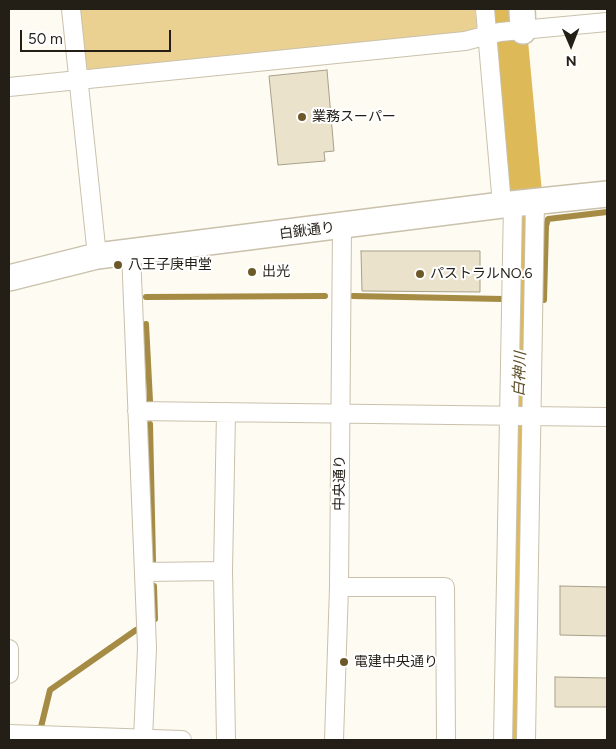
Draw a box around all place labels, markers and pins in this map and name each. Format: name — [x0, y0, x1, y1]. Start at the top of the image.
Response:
place label: 業務スーパー — [312, 109, 396, 125]
marker: 業務スーパー — [296, 111, 308, 123]
place label: 八王子庚申堂 — [128, 257, 212, 273]
marker: 八王子庚申堂 — [112, 259, 124, 271]
place label: 出光 — [262, 264, 290, 280]
marker: 出光 — [246, 266, 258, 278]
place label: パストラルNO.6 — [430, 266, 533, 282]
marker: パストラルNO.6 — [414, 268, 426, 280]
place label: 電建中央通り — [354, 654, 438, 670]
marker: 電建中央通り — [338, 656, 350, 668]

